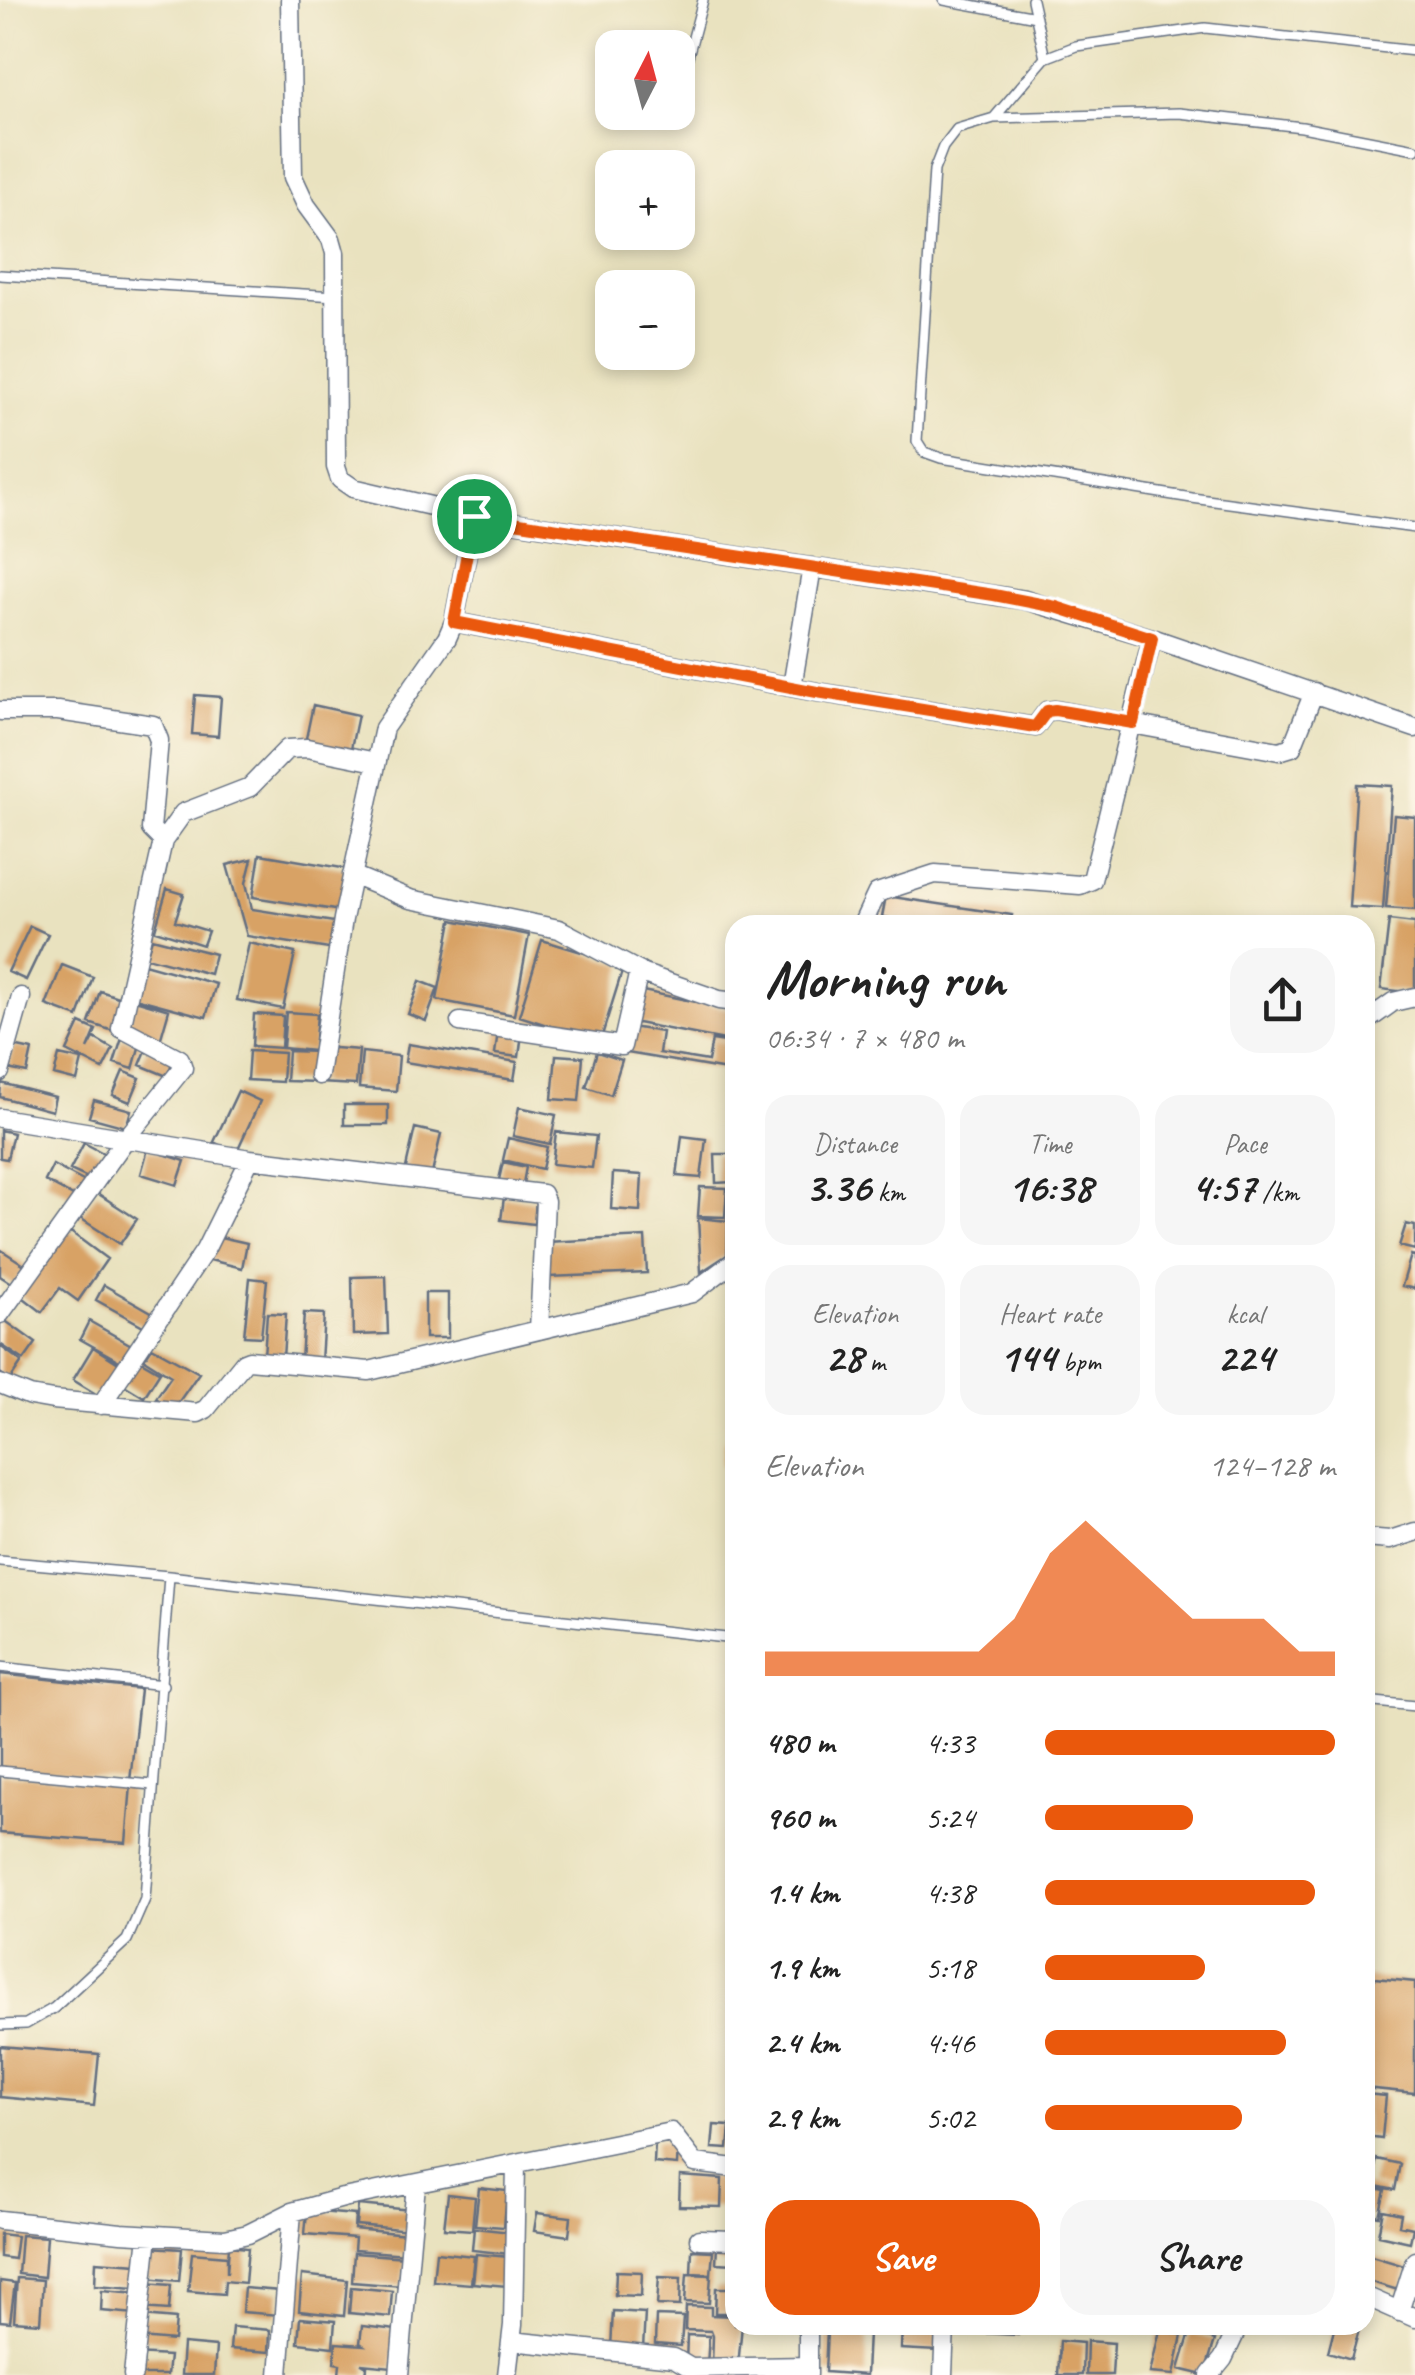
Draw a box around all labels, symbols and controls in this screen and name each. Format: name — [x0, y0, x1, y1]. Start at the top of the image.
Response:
north arrow — [595, 30, 695, 130]
map controls — [595, 30, 695, 370]
button: + — [595, 150, 695, 250]
button: − — [595, 270, 695, 370]
pin — [432, 474, 517, 559]
icon: arrive — [447, 489, 502, 544]
text: Morning run — [765, 944, 1005, 1014]
button: share — [1230, 948, 1335, 1053]
text: 06:34 · 7 × 480 m — [765, 1017, 963, 1058]
text: Distance — [813, 1126, 897, 1161]
text: Time — [1029, 1126, 1071, 1161]
text: Pace — [1223, 1126, 1267, 1161]
text: 3.36 — [805, 1161, 871, 1214]
text: 16:38 — [1008, 1161, 1092, 1214]
text: 4:57 — [1191, 1161, 1255, 1214]
text: km — [871, 1174, 905, 1209]
text: /km — [1255, 1174, 1299, 1209]
text: Elevation — [812, 1296, 898, 1331]
text: Heart rate — [999, 1296, 1101, 1331]
text: kcal — [1226, 1296, 1264, 1331]
text: 28 — [825, 1331, 863, 1384]
text: 144 — [999, 1331, 1056, 1384]
text: 224 — [1217, 1331, 1273, 1384]
text: m — [863, 1344, 885, 1379]
text: bpm — [1056, 1344, 1101, 1379]
text: Elevation — [765, 1445, 863, 1486]
text: 124–128 m — [1209, 1445, 1335, 1486]
text: 480 m — [765, 1722, 834, 1763]
text: 4:33 — [925, 1722, 975, 1763]
text: 960 m — [765, 1797, 834, 1838]
text: 5:24 — [925, 1797, 975, 1838]
text: 1.4 km — [765, 1872, 839, 1913]
text: 4:38 — [925, 1872, 975, 1913]
text: 1.9 km — [765, 1947, 839, 1988]
text: 5:18 — [925, 1947, 975, 1988]
text: 2.4 km — [765, 2022, 839, 2063]
text: 4:46 — [925, 2022, 975, 2063]
text: 2.9 km — [765, 2097, 839, 2138]
text: 5:02 — [925, 2097, 975, 2138]
button: Save — [765, 2200, 1040, 2315]
button: Share — [1060, 2200, 1335, 2315]

